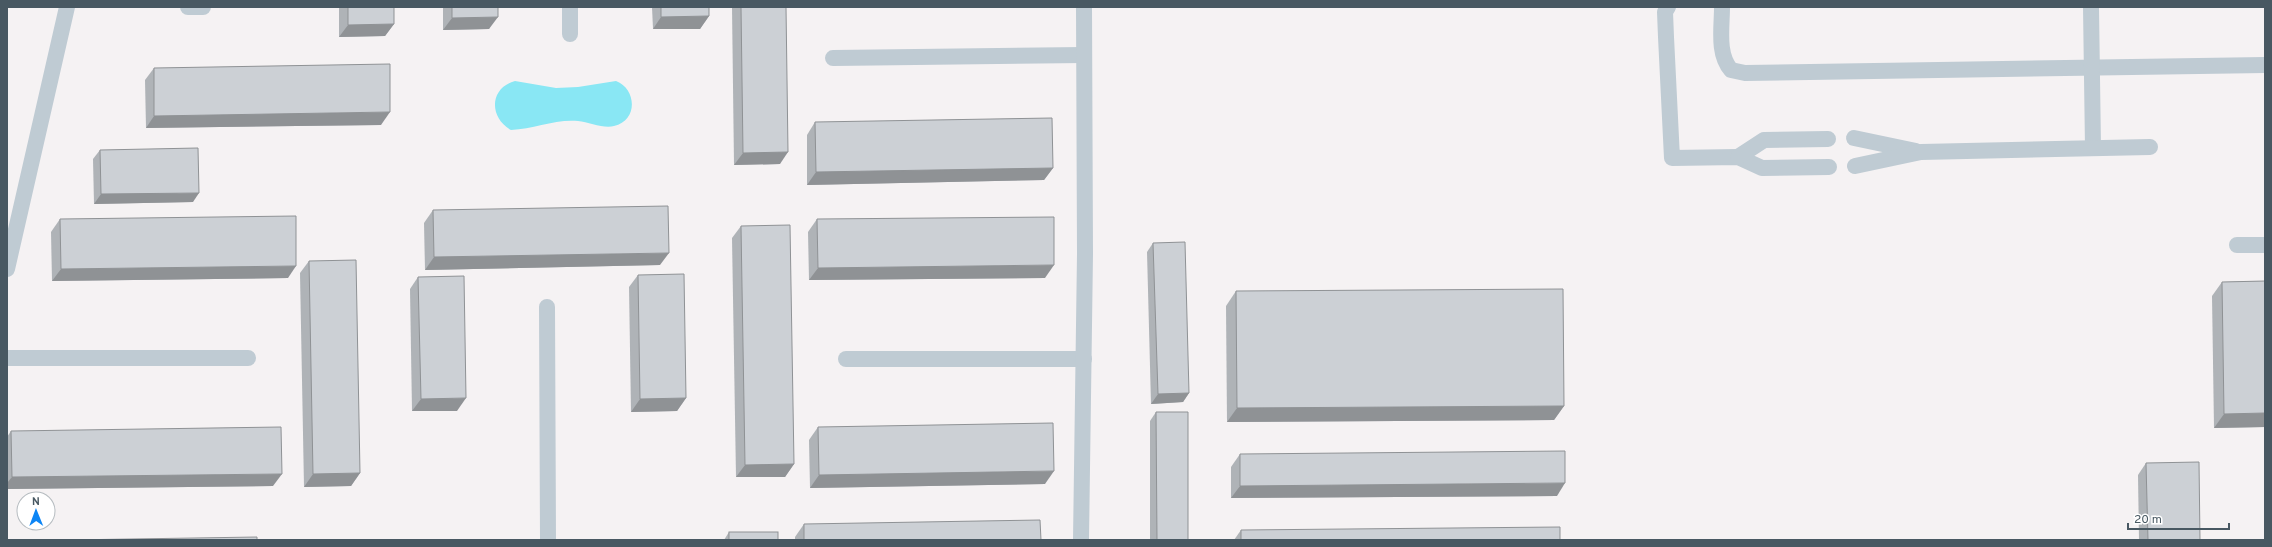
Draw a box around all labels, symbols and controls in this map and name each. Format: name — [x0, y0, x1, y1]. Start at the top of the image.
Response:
north arrow — [16, 491, 56, 531]
text: N — [32, 495, 40, 509]
scale bar — [2128, 505, 2229, 531]
text: 20 m — [2134, 512, 2162, 528]

